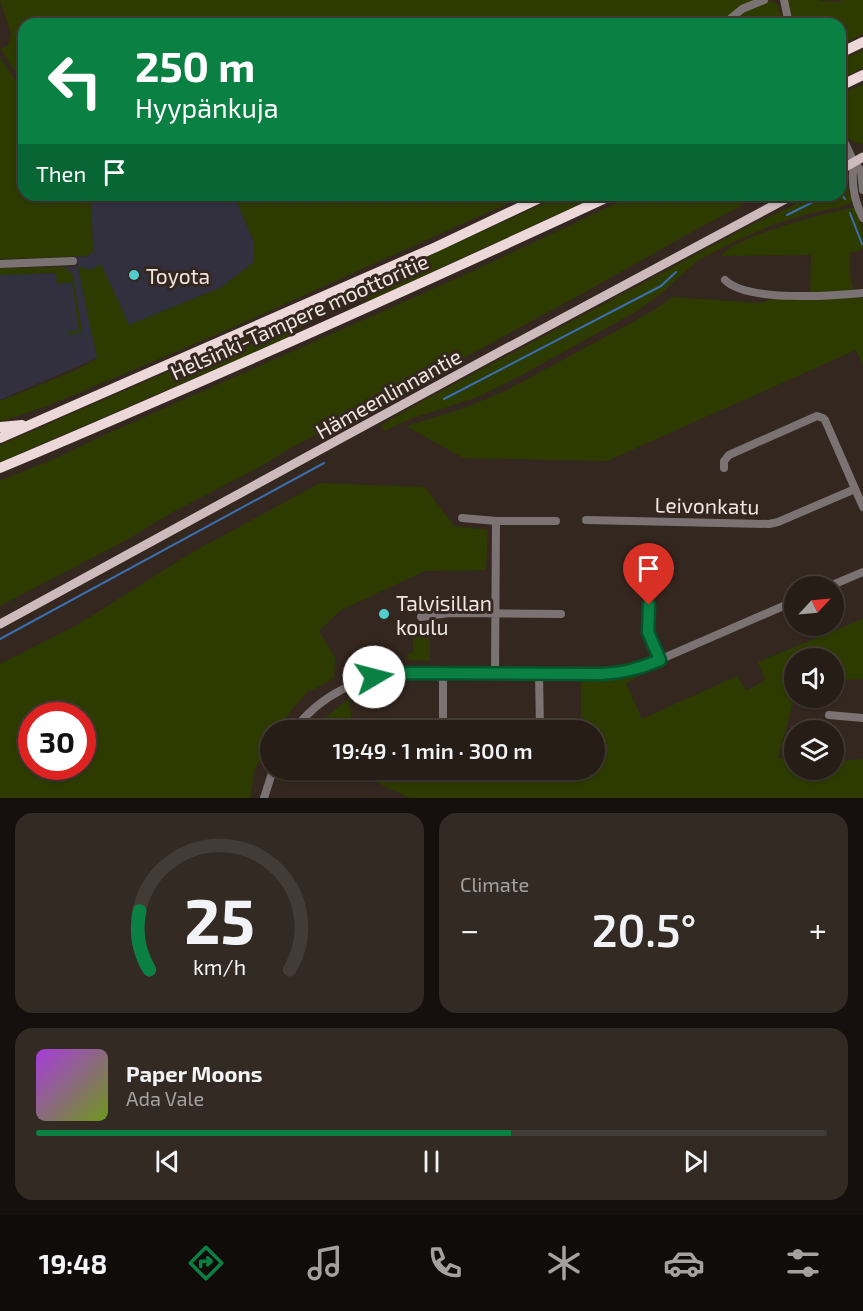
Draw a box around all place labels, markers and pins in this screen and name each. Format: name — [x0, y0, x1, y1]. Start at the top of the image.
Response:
place label: Toyota — [146, 263, 210, 288]
marker: Toyota — [127, 268, 141, 282]
pin — [623, 543, 674, 605]
place label: Talvisillan koulu — [396, 590, 492, 639]
marker: Talvisillan koulu — [377, 607, 391, 621]

